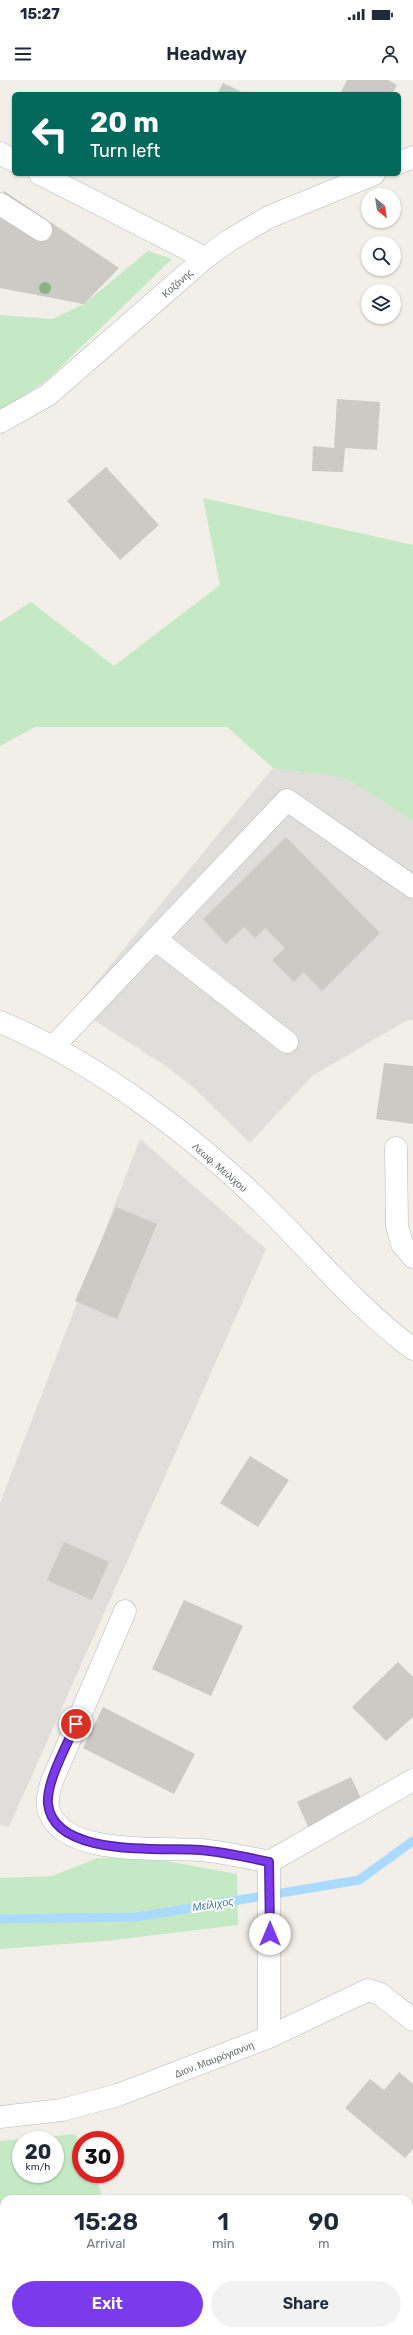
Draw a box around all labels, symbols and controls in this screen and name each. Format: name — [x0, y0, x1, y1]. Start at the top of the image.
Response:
text: 15:27 — [20, 5, 60, 23]
icon: menu — [12, 43, 34, 65]
text: Headway — [166, 43, 247, 65]
icon: person — [379, 43, 401, 65]
text: 20 m — [90, 106, 159, 139]
icon: left — [24, 108, 76, 160]
text: Turn left — [90, 140, 160, 162]
north arrow — [361, 188, 401, 228]
map controls — [361, 188, 401, 324]
button: search — [361, 236, 401, 276]
street label: Κοζάνης — [160, 267, 196, 300]
button: layers — [361, 284, 401, 324]
street label: Λεωφ. Μειλίχου — [189, 1141, 249, 1195]
pin — [59, 1707, 93, 1741]
icon: arrive — [65, 1713, 87, 1735]
water label: Μείλιχος — [192, 1895, 235, 1914]
position arrow — [249, 1913, 291, 1955]
street label: Διον. Μαυρόγιαννη — [173, 2039, 256, 2081]
speed limit sign: 30 — [72, 2131, 124, 2183]
text: 20 — [25, 2140, 51, 2164]
text: km/h — [26, 2161, 50, 2173]
text: 15:28 — [74, 2208, 138, 2236]
text: 1 — [217, 2208, 229, 2236]
text: 90 — [308, 2208, 339, 2236]
text: Arrival — [86, 2236, 125, 2251]
text: min — [212, 2236, 235, 2251]
text: m — [318, 2236, 330, 2251]
button: Exit — [12, 2281, 203, 2327]
button: Share — [211, 2281, 401, 2327]

